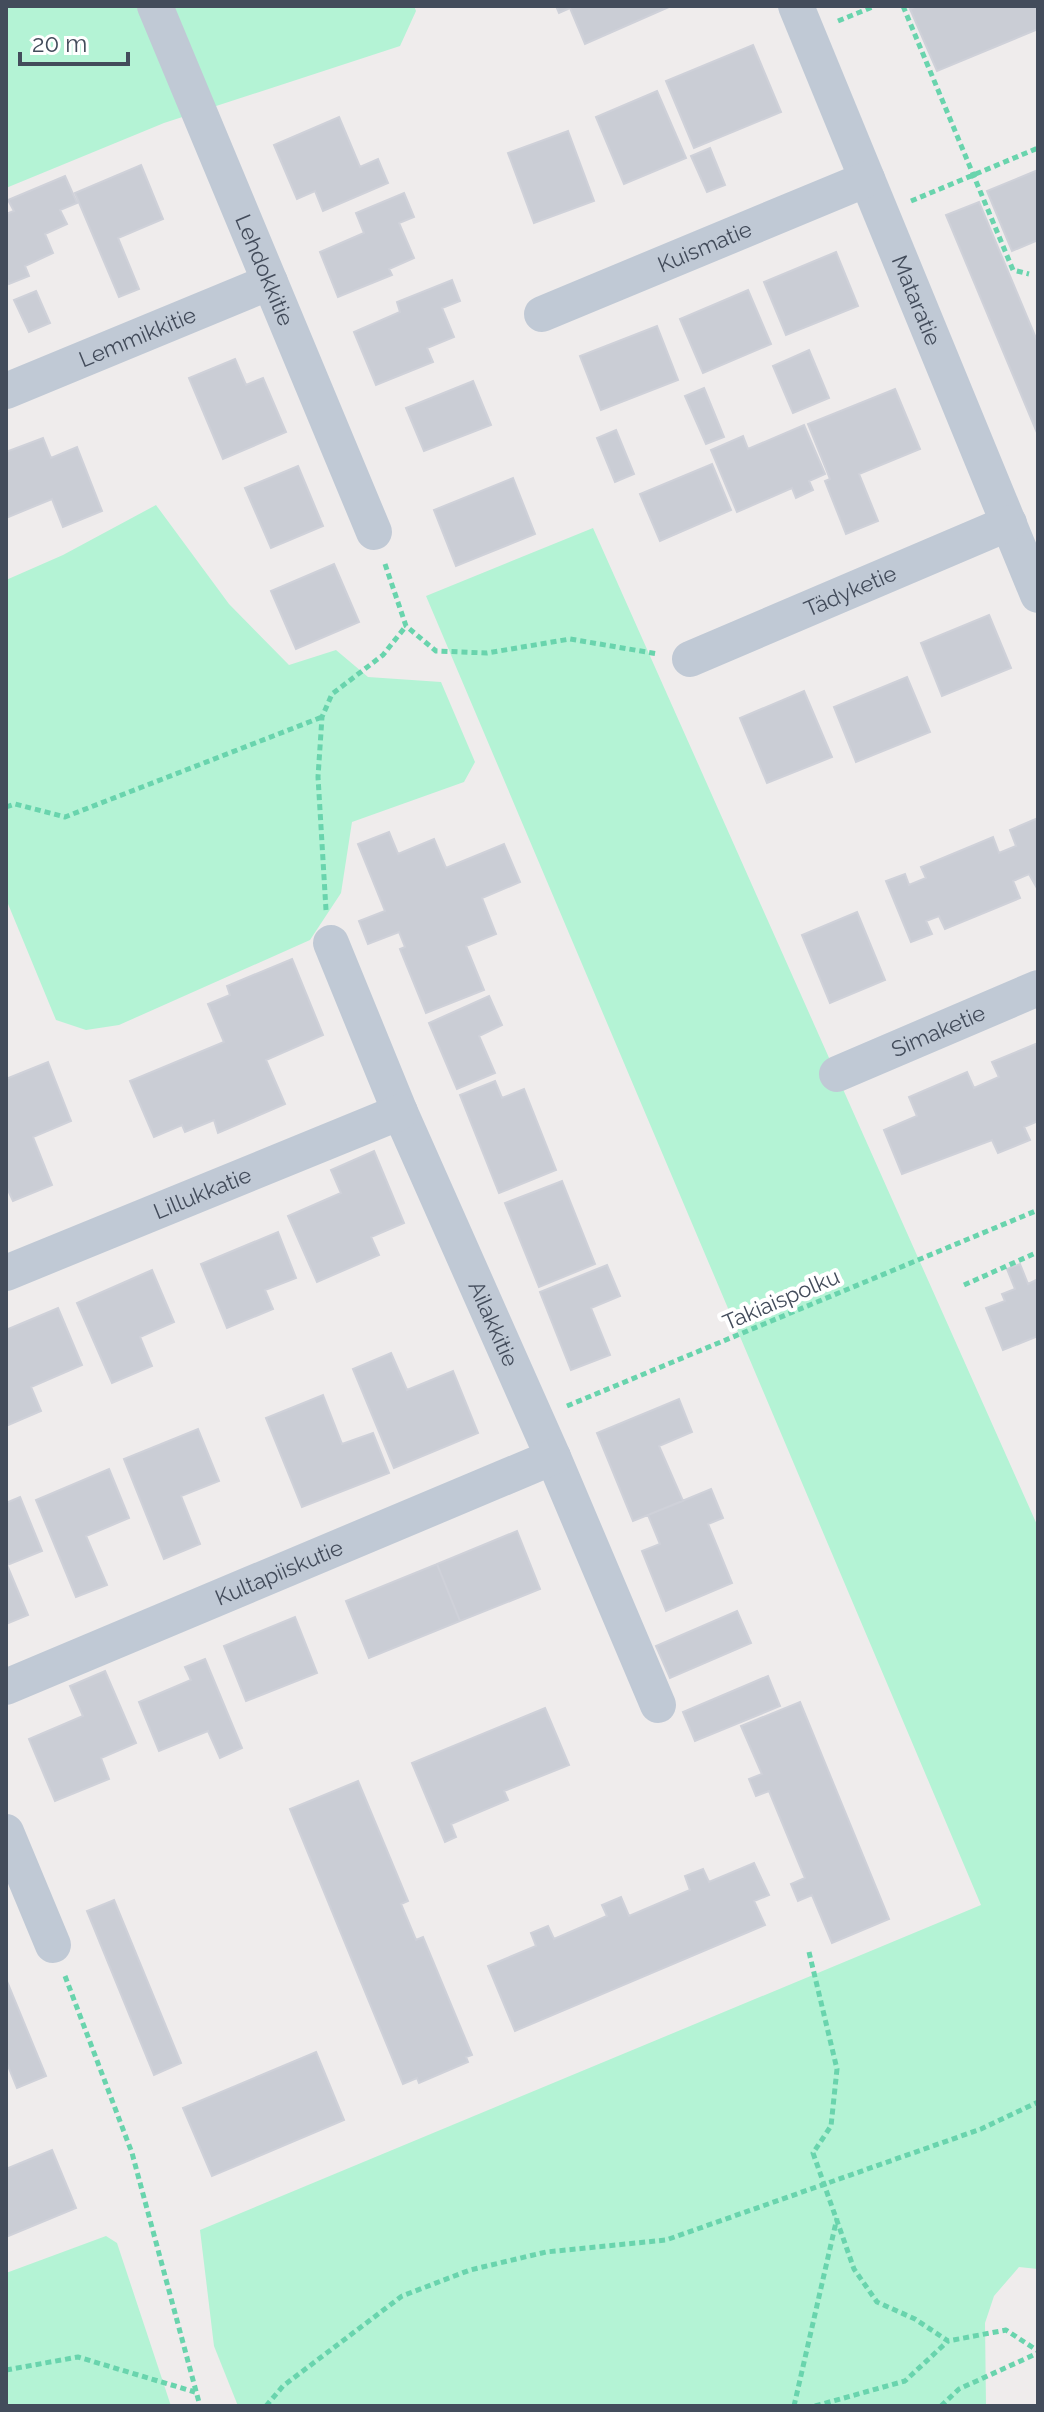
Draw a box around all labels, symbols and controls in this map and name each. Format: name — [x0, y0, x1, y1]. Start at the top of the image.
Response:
scale bar — [20, 16, 128, 66]
text: 20 m — [32, 29, 87, 58]
street label: Lehdokkitie — [230, 210, 300, 330]
street label: Kuismatie — [654, 215, 756, 278]
street label: Mataratie — [887, 251, 947, 349]
street label: Lemmikkitie — [75, 301, 200, 372]
street label: Tädyketie — [800, 560, 900, 622]
street label: Simaketie — [887, 999, 989, 1062]
street label: Lillukkatie — [150, 1161, 255, 1224]
street label: Takiaispolku — [719, 1263, 843, 1335]
street label: Ailakkitie — [464, 1277, 524, 1370]
street label: Kultapiiskutie — [211, 1534, 347, 1611]

